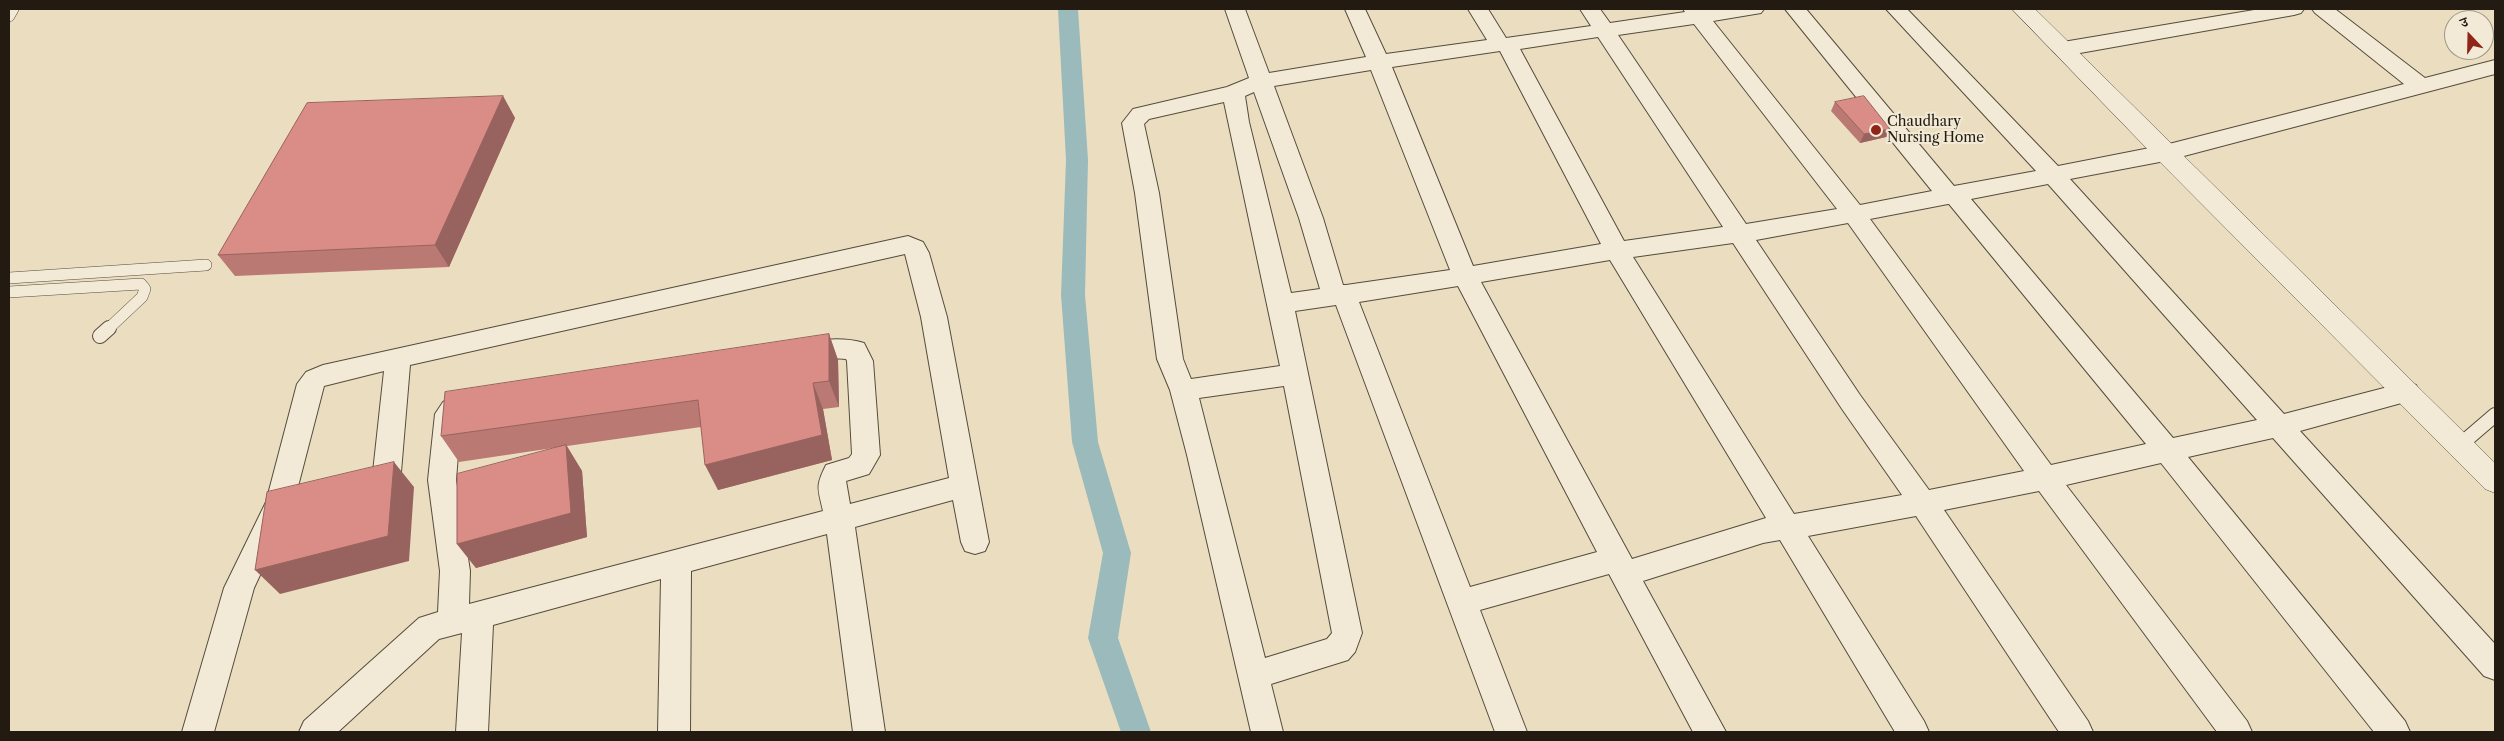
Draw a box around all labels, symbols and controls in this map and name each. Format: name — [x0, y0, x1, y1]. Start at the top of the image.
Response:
north arrow — [2444, 10, 2494, 60]
text: उ — [2457, 12, 2471, 32]
place label: Chaudhary Nursing Home — [1887, 114, 1984, 146]
marker: Chaudhary Nursing Home — [1869, 123, 1883, 137]

